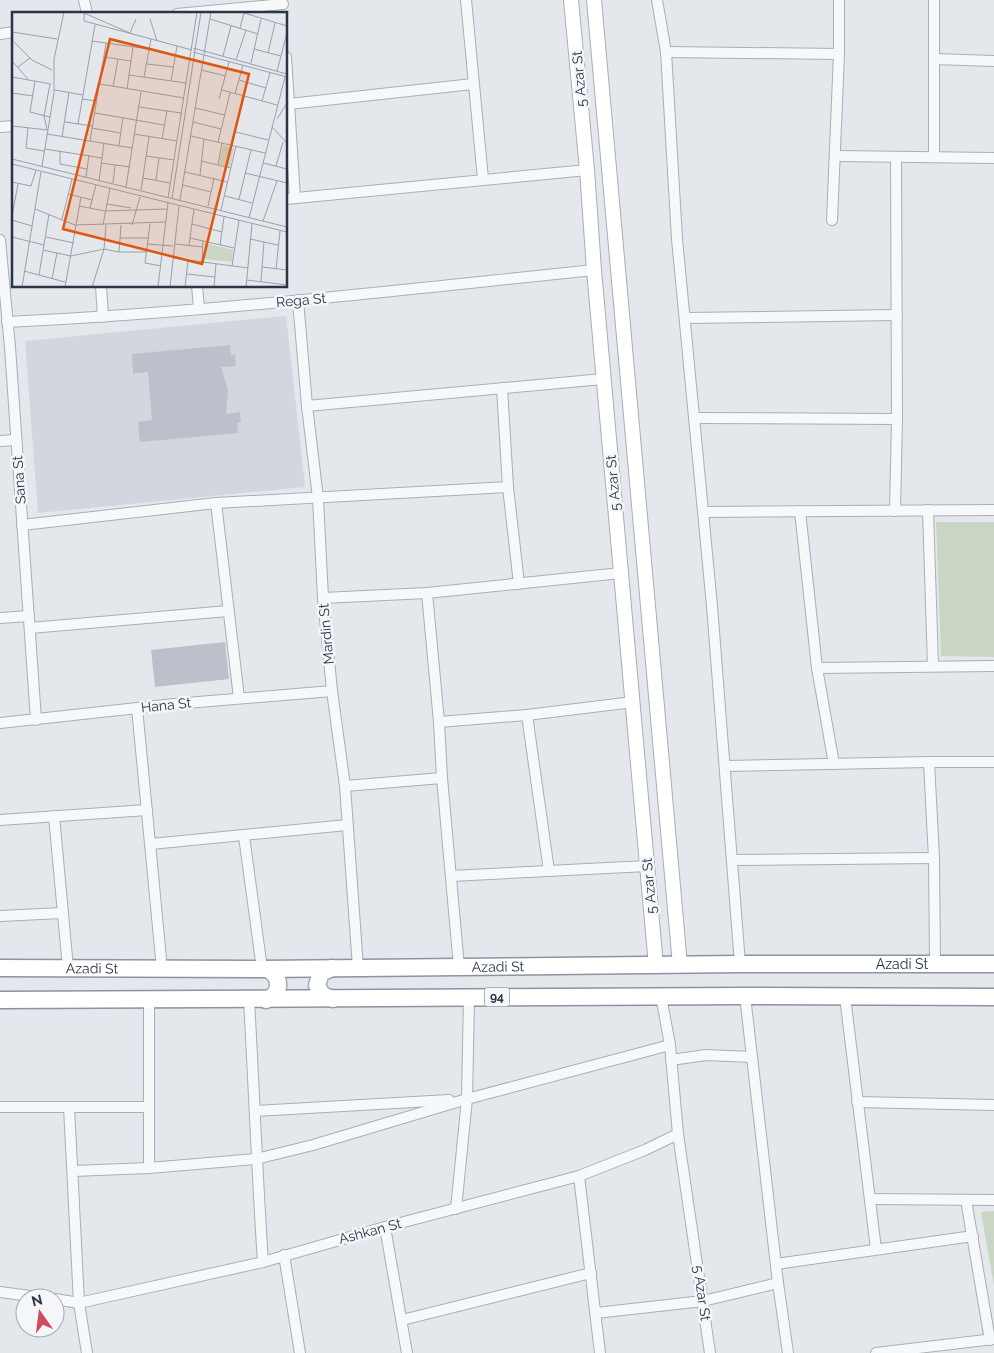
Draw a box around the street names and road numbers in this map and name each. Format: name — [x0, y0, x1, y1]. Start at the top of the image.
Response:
street label: 5 Azar St — [569, 50, 589, 108]
street label: Rega St — [275, 290, 327, 310]
street label: 5 Azar St — [603, 454, 623, 512]
street label: Sana St — [9, 455, 29, 505]
street label: Mardin St — [315, 603, 337, 665]
street label: Hana St — [140, 694, 192, 716]
street label: 5 Azar St — [639, 857, 659, 915]
street label: Azadi St — [876, 956, 928, 972]
street label: Azadi St — [472, 958, 525, 975]
street label: Azadi St — [66, 960, 119, 976]
road number: 94 — [484, 988, 510, 1006]
street label: Ashkan St — [337, 1215, 403, 1247]
street label: 5 Azar St — [690, 1264, 714, 1322]

